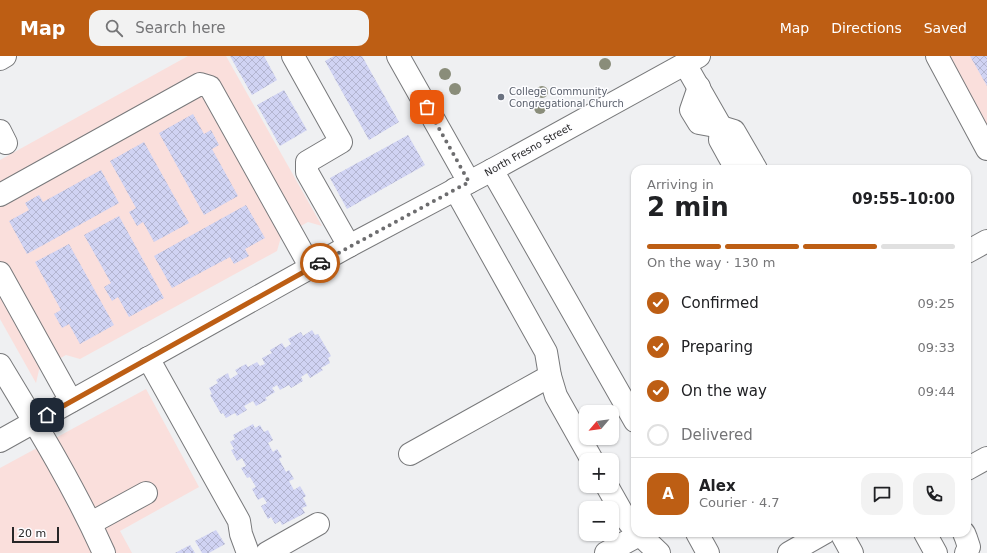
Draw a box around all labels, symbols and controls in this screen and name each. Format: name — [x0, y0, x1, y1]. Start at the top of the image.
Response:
search box — [89, 10, 369, 46]
text: Map — [20, 17, 65, 39]
icon: search — [103, 17, 125, 39]
text: Search here — [135, 19, 225, 37]
text: Map — [780, 20, 809, 36]
text: Directions — [831, 20, 902, 36]
text: Saved — [924, 20, 967, 36]
place label: College Community Congregational Church — [509, 86, 624, 109]
pin — [410, 90, 444, 124]
marker: College Community Congregational Church — [496, 92, 506, 102]
icon: bag — [416, 96, 438, 118]
street label: North Fresno Street — [483, 122, 573, 178]
text: Arriving in — [647, 177, 714, 192]
text: 09:55–10:00 — [852, 190, 955, 208]
text: 2 min — [647, 192, 729, 222]
courier — [300, 243, 340, 283]
icon: car — [309, 252, 331, 274]
text: On the way · 130 m — [647, 255, 775, 270]
icon: check — [647, 292, 669, 314]
text: Confirmed — [681, 294, 759, 312]
text: 09:25 — [918, 296, 955, 311]
icon: check — [647, 336, 669, 358]
text: Preparing — [681, 338, 753, 356]
text: 09:33 — [918, 340, 955, 355]
icon: check — [647, 380, 669, 402]
text: On the way — [681, 382, 767, 400]
text: 09:44 — [918, 384, 955, 399]
pin — [30, 398, 64, 432]
icon: home — [36, 404, 58, 426]
north arrow — [579, 405, 619, 445]
map controls — [579, 405, 619, 541]
text: Delivered — [681, 426, 753, 444]
button: + — [579, 453, 619, 493]
button: chat — [861, 473, 903, 515]
button: phone — [913, 473, 955, 515]
text: Alex — [699, 477, 736, 495]
text: A — [662, 485, 674, 503]
text: Courier · 4.7 — [699, 495, 780, 510]
button: − — [579, 501, 619, 541]
scale bar — [12, 525, 59, 544]
text: 20 m — [18, 527, 46, 540]

